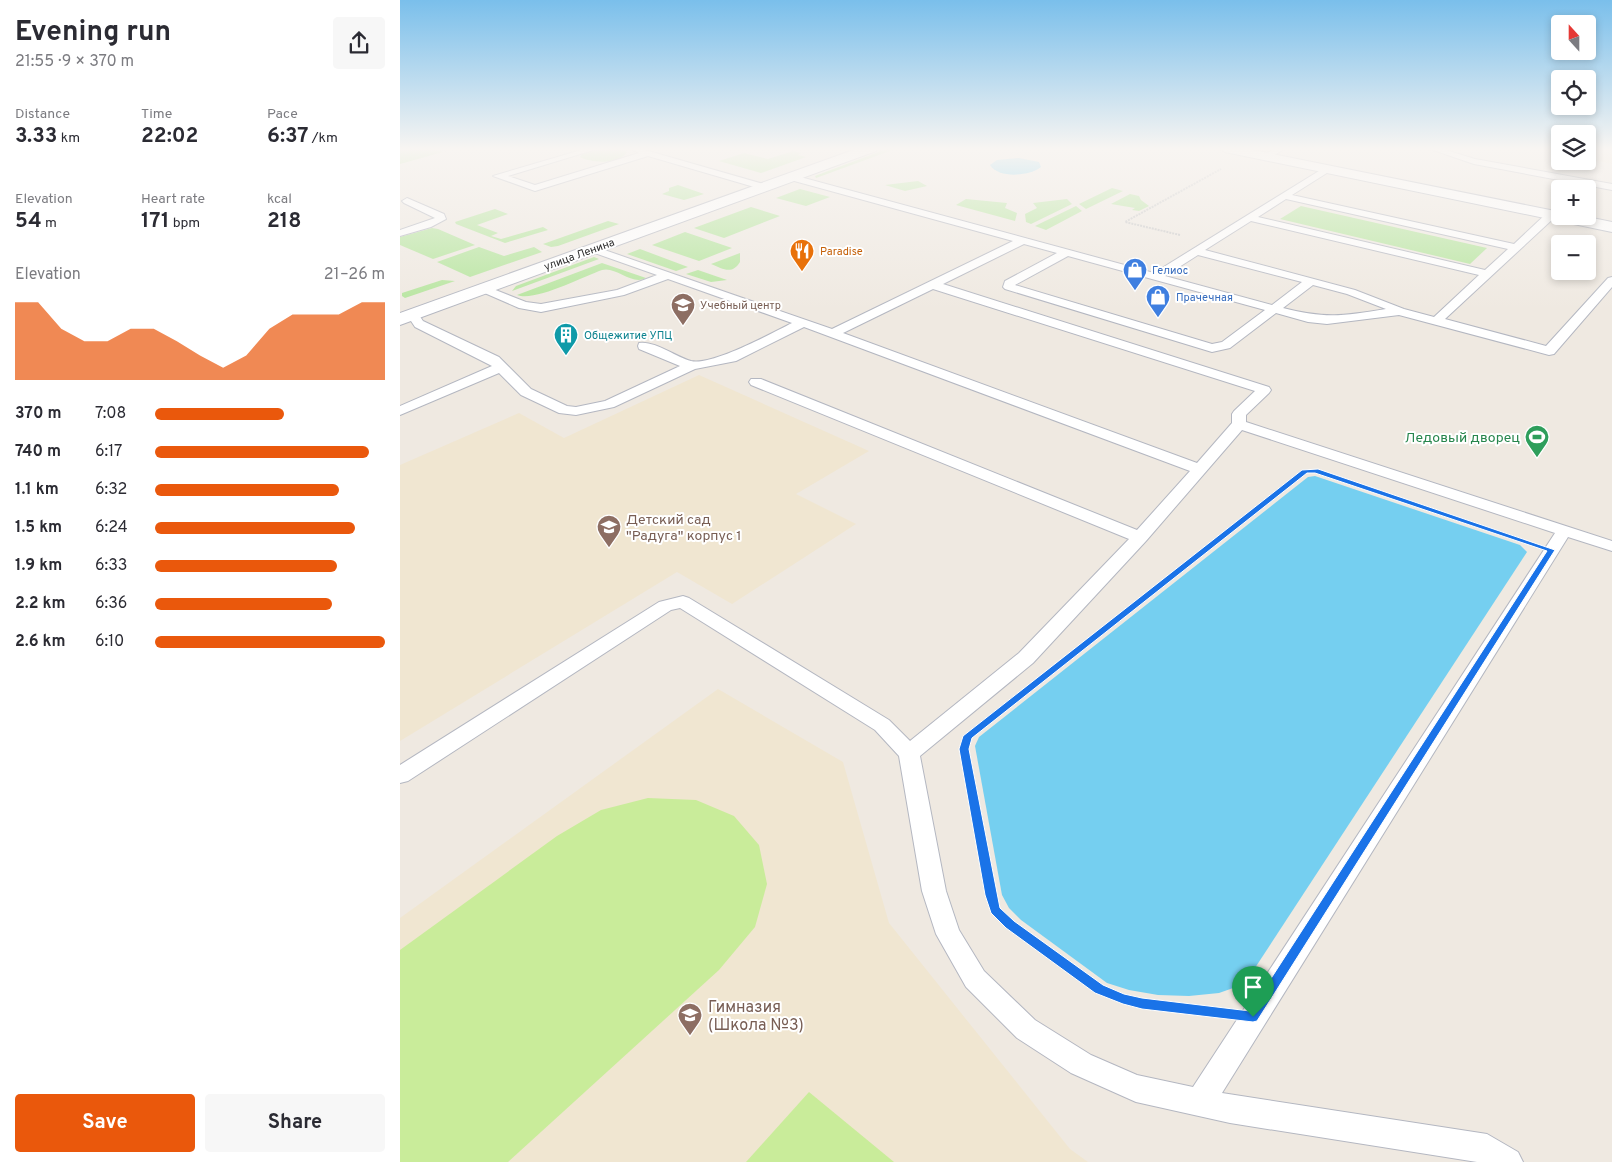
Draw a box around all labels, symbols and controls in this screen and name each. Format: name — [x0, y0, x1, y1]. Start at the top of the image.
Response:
text: Evening run — [15, 15, 171, 51]
north arrow — [1551, 15, 1596, 60]
map controls — [1551, 15, 1596, 280]
button: share — [333, 17, 385, 69]
text: 21:55 · 9 × 370 m — [15, 52, 134, 72]
button: locate — [1551, 70, 1596, 115]
text: Distance — [15, 106, 70, 123]
text: Time — [141, 106, 172, 123]
text: Pace — [267, 106, 298, 123]
text: 3.33 — [15, 123, 57, 150]
text: 22:02 — [141, 123, 198, 150]
text: 6:37 — [267, 123, 309, 150]
button: layers — [1551, 125, 1596, 170]
text: km — [57, 130, 80, 147]
text: /km — [309, 130, 338, 147]
button: + — [1551, 180, 1596, 225]
text: Elevation — [15, 191, 73, 208]
text: Heart rate — [141, 191, 205, 208]
text: kcal — [267, 191, 292, 208]
text: 54 — [15, 208, 42, 235]
text: 171 — [141, 208, 169, 235]
text: 218 — [267, 208, 301, 235]
text: m — [42, 215, 57, 232]
text: bpm — [169, 215, 200, 232]
button: − — [1551, 235, 1596, 280]
street label: улица Ленина — [542, 236, 617, 274]
restaurant icon: Paradise — [789, 238, 815, 272]
place label: Paradise — [820, 245, 863, 259]
shop icon: Гелиос — [1122, 257, 1148, 291]
place label: Гелиос — [1152, 264, 1188, 278]
text: Elevation — [15, 265, 81, 285]
text: 21–26 m — [324, 265, 385, 285]
shop icon: Прачечная — [1145, 284, 1171, 318]
place label: Прачечная — [1176, 291, 1233, 305]
school or university icon: Учебный центр — [670, 292, 696, 326]
place label: Учебный центр — [700, 299, 781, 313]
building icon: Общежитие УПЦ — [553, 322, 579, 356]
place label: Общежитие УПЦ — [584, 329, 672, 343]
text: 370 m — [15, 404, 61, 424]
text: 7:08 — [95, 404, 126, 424]
sports icon: Ледовый дворец — [1524, 424, 1550, 458]
place label: Ледовый дворец — [1405, 430, 1520, 447]
text: 740 m — [15, 442, 61, 462]
text: 6:17 — [95, 442, 122, 462]
text: 1.1 km — [15, 480, 59, 500]
text: 6:32 — [95, 480, 127, 500]
place label: Детский сад "Радуга" корпус 1 — [626, 512, 742, 545]
school or university icon: Детский сад "Радуга" корпус 1 — [596, 514, 622, 548]
text: 1.5 km — [15, 518, 62, 538]
text: 6:24 — [95, 518, 128, 538]
text: 1.9 km — [15, 556, 62, 576]
text: 6:33 — [95, 556, 127, 576]
text: 2.2 km — [15, 594, 65, 614]
text: 6:36 — [95, 594, 127, 614]
text: 2.6 km — [15, 632, 66, 652]
text: 6:10 — [95, 632, 124, 652]
pin — [1232, 966, 1274, 1017]
icon: arrive — [1239, 973, 1267, 1001]
place label: Гимназия (Школа №3) — [708, 998, 804, 1036]
school or university icon: Гимназия (Школа №3) — [677, 1002, 703, 1036]
button: Save — [15, 1094, 195, 1152]
button: Share — [205, 1094, 385, 1152]

